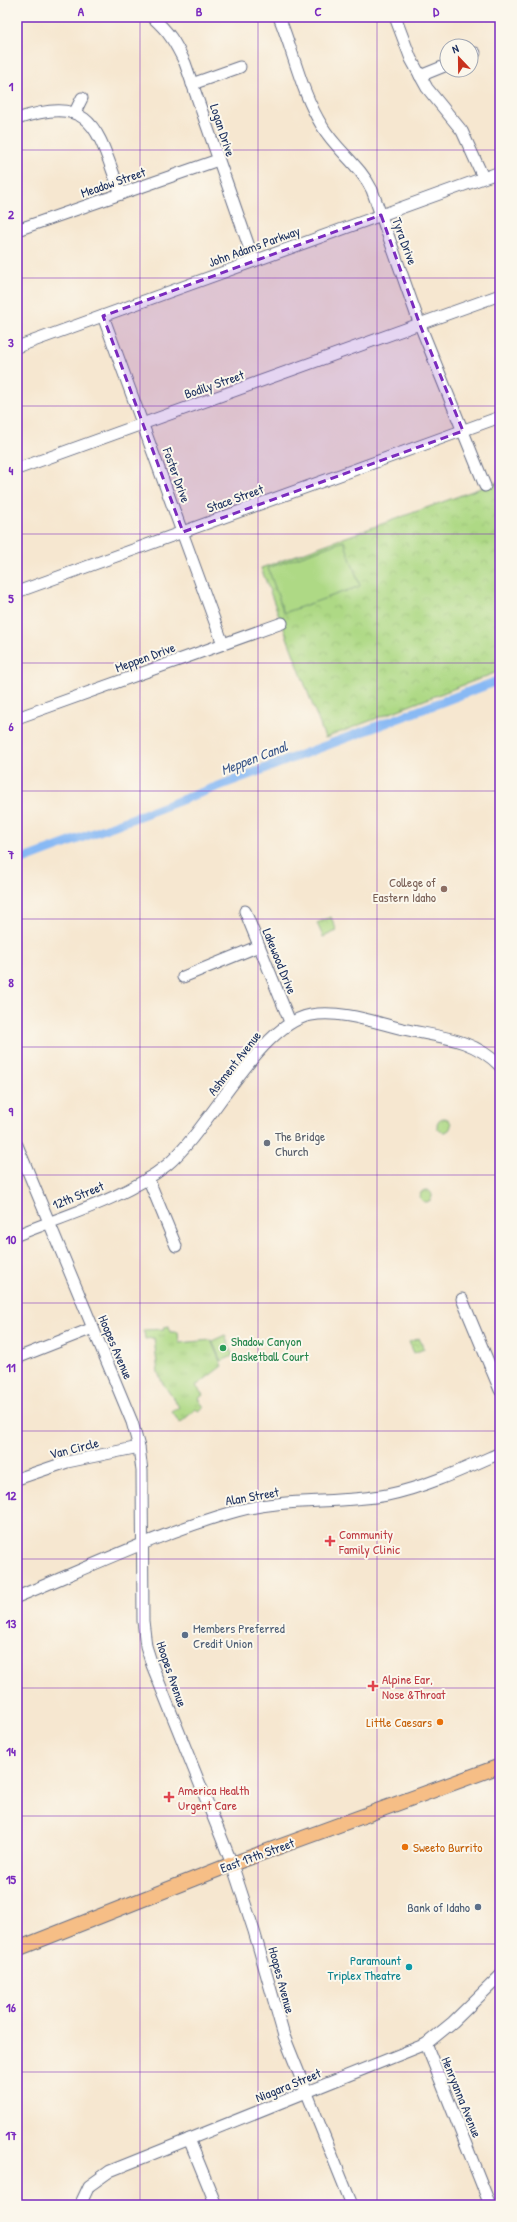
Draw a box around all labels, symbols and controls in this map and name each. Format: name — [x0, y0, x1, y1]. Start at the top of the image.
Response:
text: A — [78, 2, 85, 20]
text: B — [196, 2, 203, 20]
text: C — [314, 2, 322, 20]
text: D — [433, 2, 440, 20]
north arrow — [439, 38, 479, 78]
text: N — [450, 41, 461, 56]
text: 1 — [9, 77, 14, 95]
street label: Logan Drive — [206, 101, 240, 159]
street label: Meadow Street — [78, 162, 148, 202]
text: 2 — [8, 205, 15, 223]
street label: Tyra Drive — [388, 215, 422, 267]
street label: John Adams Parkway — [206, 221, 303, 271]
text: 3 — [8, 333, 14, 351]
street label: Bodily Street — [182, 365, 247, 403]
street label: Foster Drive — [158, 444, 195, 505]
text: 4 — [9, 461, 14, 479]
street label: Stace Street — [204, 479, 266, 517]
text: 5 — [8, 589, 14, 607]
street label: Meppen Drive — [113, 638, 177, 676]
text: 6 — [8, 717, 14, 735]
water label: Meppen Canal — [218, 736, 291, 780]
text: 7 — [7, 845, 15, 863]
place label: College of Eastern Idaho — [373, 873, 436, 906]
marker: College of Eastern Idaho — [439, 884, 449, 894]
street label: Lakewood Drive — [259, 925, 301, 997]
text: 8 — [8, 973, 14, 991]
street label: Ashment Avenue — [203, 1027, 265, 1099]
text: 9 — [9, 1102, 14, 1120]
place label: The Bridge Church — [275, 1127, 325, 1160]
marker: The Bridge Church — [262, 1138, 272, 1148]
street label: 12th Street — [50, 1176, 107, 1213]
text: 10 — [6, 1230, 16, 1248]
street label: Hoopes Avenue — [94, 1312, 138, 1382]
place label: Shadow Canyon Basketball Court — [231, 1332, 309, 1365]
marker: Shadow Canyon Basketball Court — [218, 1343, 228, 1353]
text: 11 — [6, 1358, 16, 1376]
street label: Van Circle — [48, 1433, 100, 1463]
street label: Alan Street — [224, 1482, 281, 1510]
text: 12 — [6, 1486, 17, 1504]
place label: Community Family Clinic — [338, 1525, 400, 1558]
marker: Community Family Clinic — [324, 1535, 336, 1547]
text: 13 — [6, 1614, 16, 1632]
place label: Members Preferred Credit Union — [193, 1619, 285, 1652]
marker: Members Preferred Credit Union — [180, 1630, 190, 1640]
street label: Hoopes Avenue — [152, 1639, 192, 1709]
place label: Alpine Ear, Nose &Throat — [382, 1670, 446, 1703]
marker: Alpine Ear, Nose &Throat — [367, 1680, 379, 1692]
place label: Little Caesars — [366, 1713, 432, 1731]
marker: Little Caesars — [435, 1717, 445, 1727]
text: 14 — [6, 1742, 16, 1760]
place label: America Health Urgent Care — [178, 1781, 250, 1814]
marker: America Health Urgent Care — [163, 1791, 175, 1803]
street label: East 17th Street — [217, 1833, 297, 1877]
place label: Sweeto Burrito — [413, 1838, 482, 1856]
marker: Sweeto Burrito — [400, 1842, 410, 1852]
text: 15 — [6, 1870, 17, 1888]
place label: Bank of Idaho — [407, 1898, 470, 1916]
marker: Bank of Idaho — [473, 1902, 483, 1912]
street label: Hoopes Avenue — [264, 1945, 300, 2015]
place label: Paramount Triplex Theatre — [328, 1951, 402, 1984]
marker: Paramount Triplex Theatre — [404, 1962, 414, 1972]
text: 16 — [6, 1998, 17, 2016]
street label: Henryanna Avenue — [438, 2054, 486, 2140]
street label: Niagara Street — [253, 2064, 324, 2106]
text: 17 — [5, 2126, 17, 2144]

